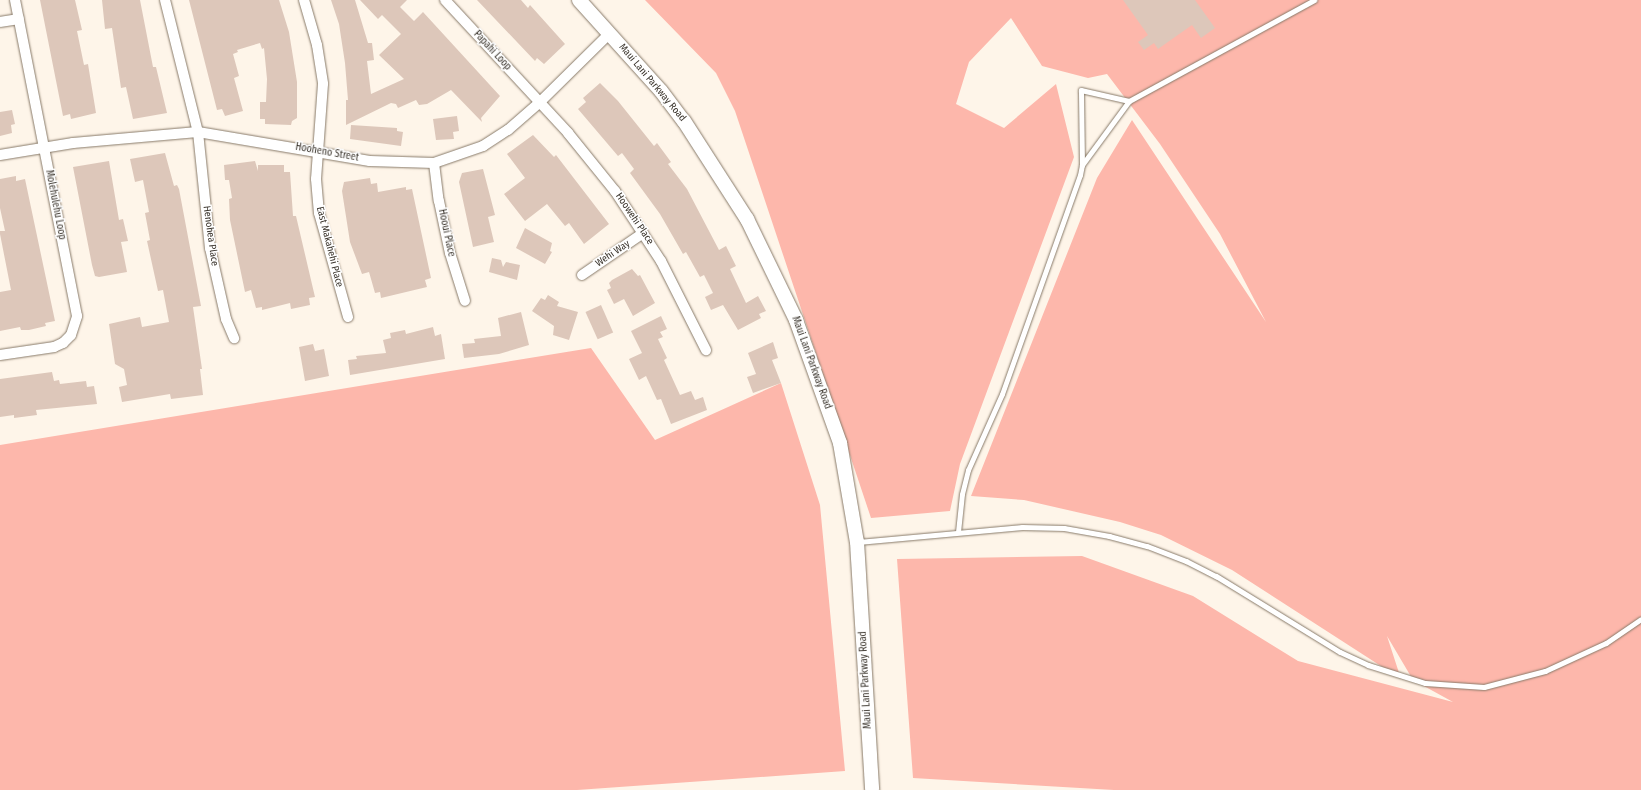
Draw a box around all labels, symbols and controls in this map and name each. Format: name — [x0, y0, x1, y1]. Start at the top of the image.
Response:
street label: Papahi Loop — [471, 29, 513, 73]
street label: Maui Lani Parkway Road — [616, 42, 688, 124]
street label: Hooheno Street — [294, 142, 360, 164]
street label: Molehulehu Loop — [42, 169, 68, 241]
street label: Hoowehi Place — [612, 191, 656, 247]
street label: Henohea Place — [200, 205, 220, 267]
street label: East Makahehi Place — [313, 205, 345, 289]
street label: Hooui Place — [435, 208, 457, 258]
street label: Wehi Way — [594, 238, 632, 270]
street label: Maui Lani Parkway Road — [789, 315, 833, 411]
street label: Maui Lani Parkway Road — [857, 631, 875, 729]

